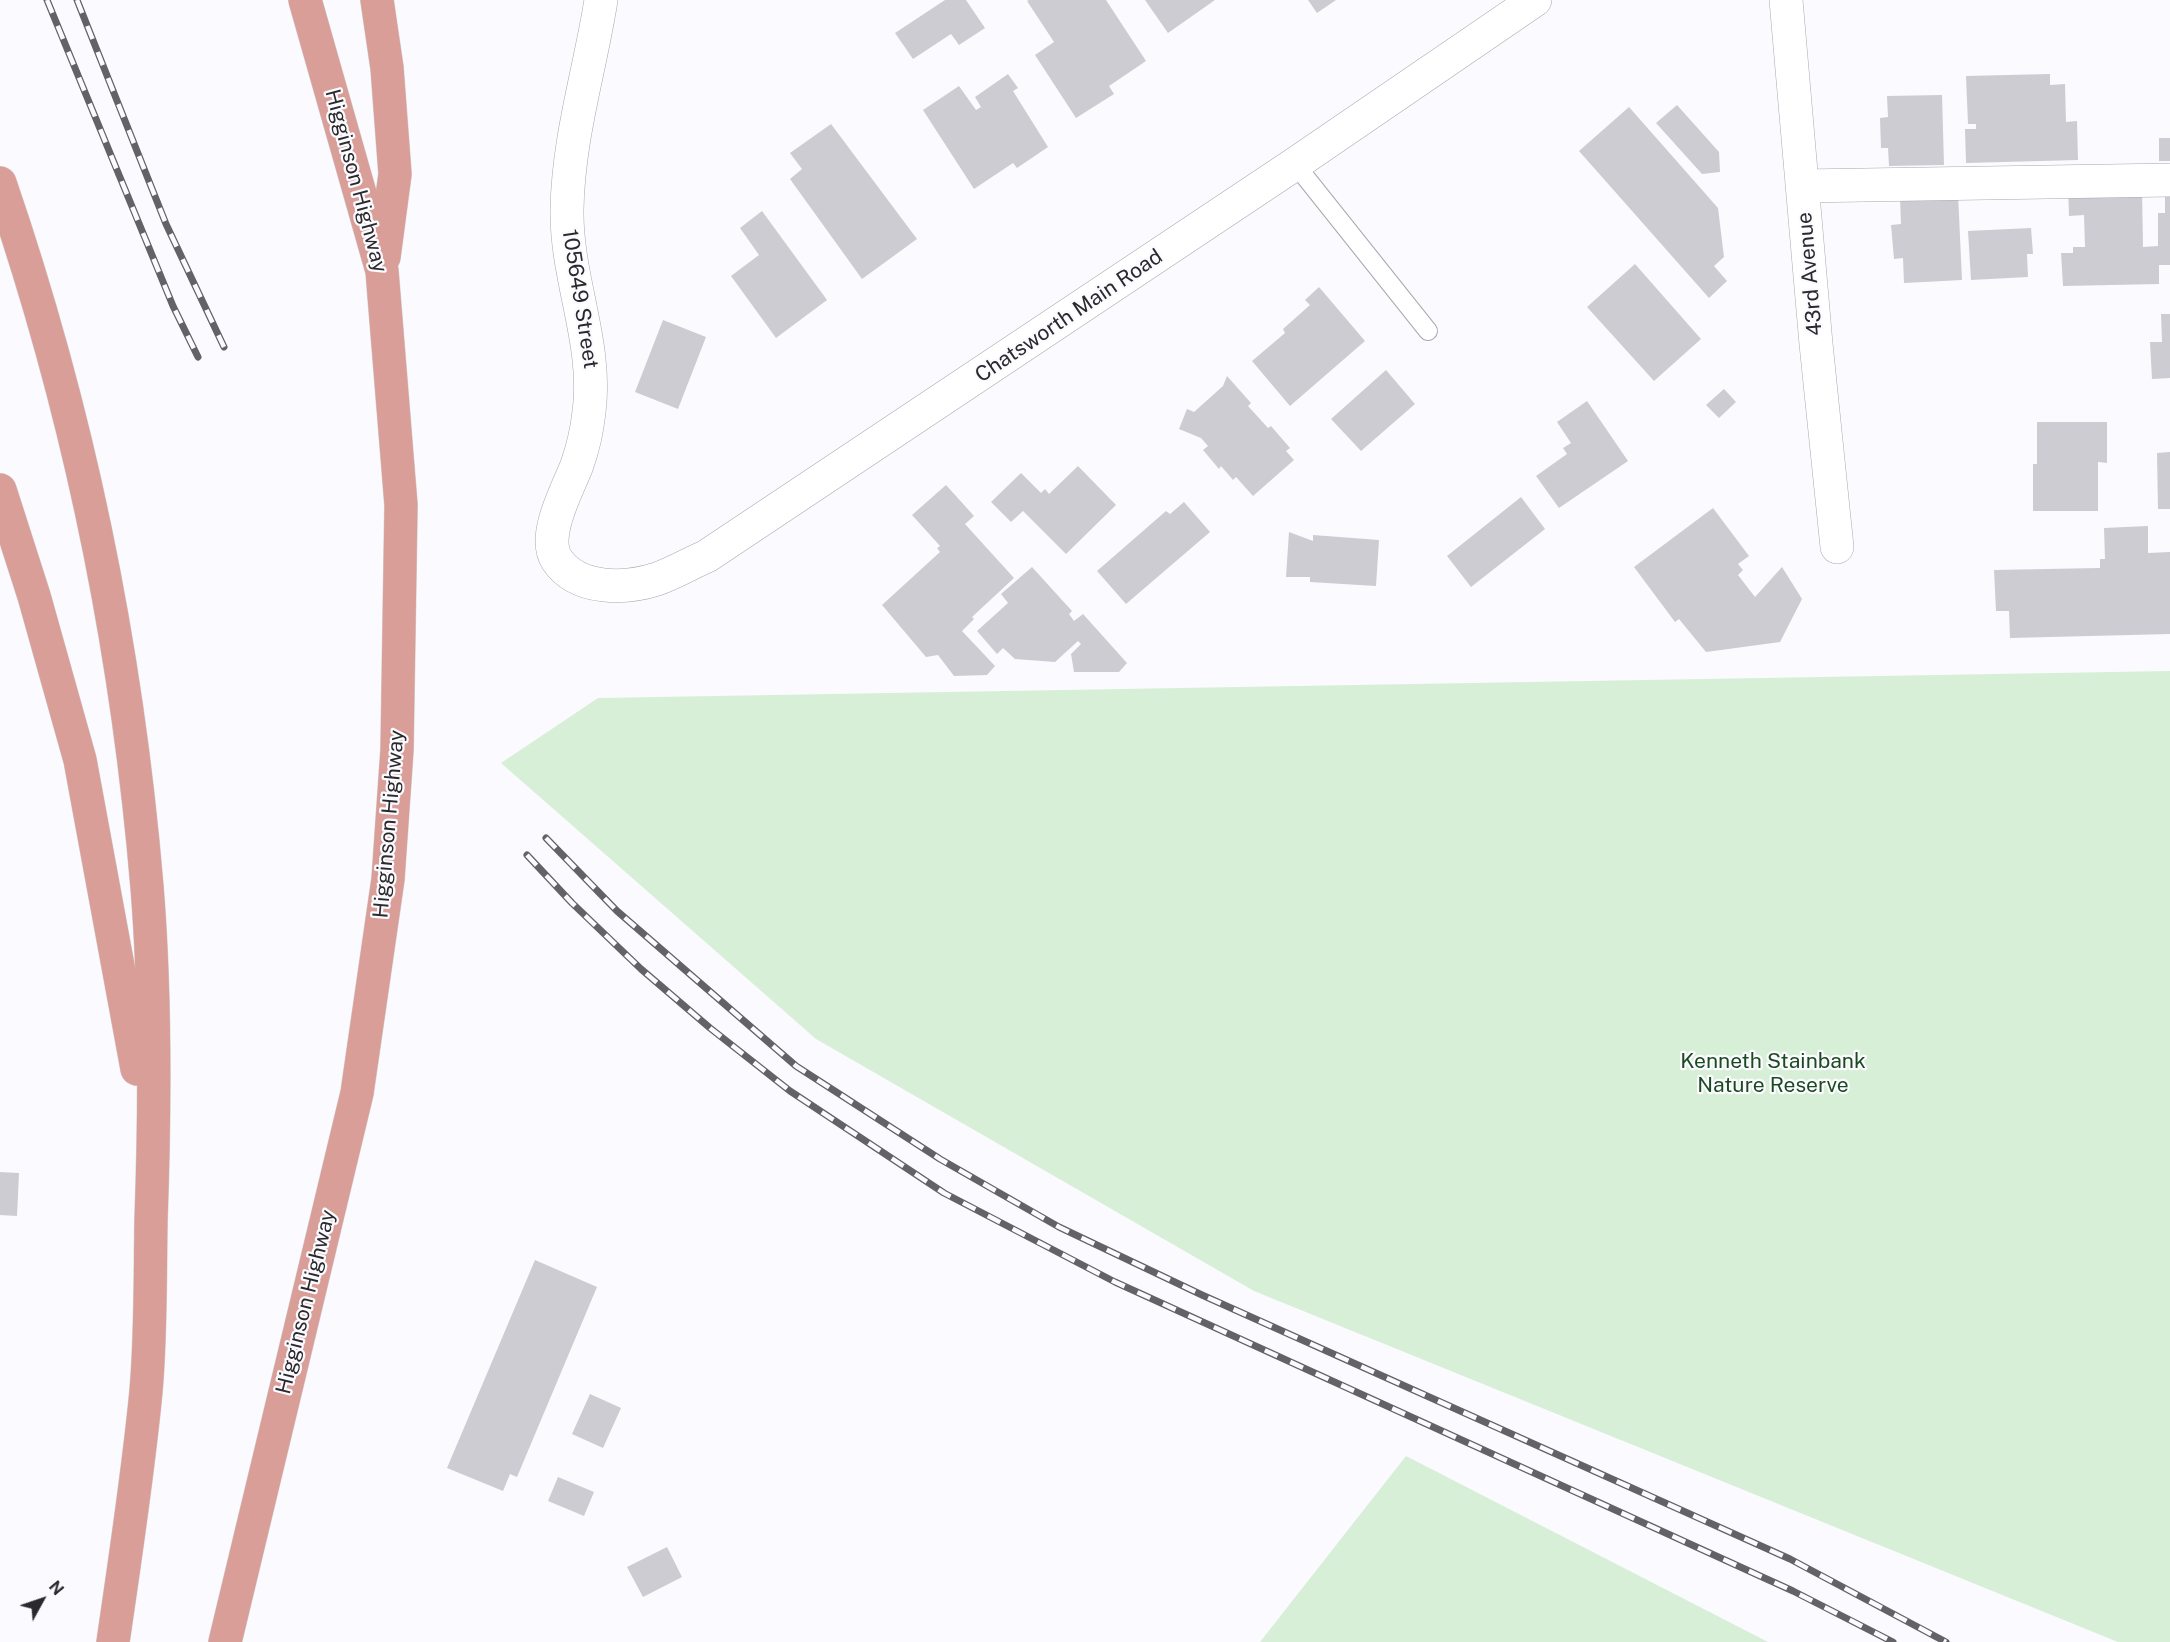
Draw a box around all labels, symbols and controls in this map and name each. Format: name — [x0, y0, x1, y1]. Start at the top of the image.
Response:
street label: Higginson Highway — [319, 87, 393, 275]
street label: 43rd Avenue — [1792, 211, 1828, 337]
street label: 105649 Street — [557, 228, 603, 370]
street label: Chatsworth Main Road — [971, 244, 1167, 388]
street label: Higginson Highway — [368, 729, 410, 919]
park label: Kenneth Stainbank Nature Reserve — [1680, 1049, 1866, 1099]
street label: Higginson Highway — [271, 1207, 341, 1397]
north arrow — [12, 1570, 72, 1630]
text: N — [45, 1577, 67, 1599]

